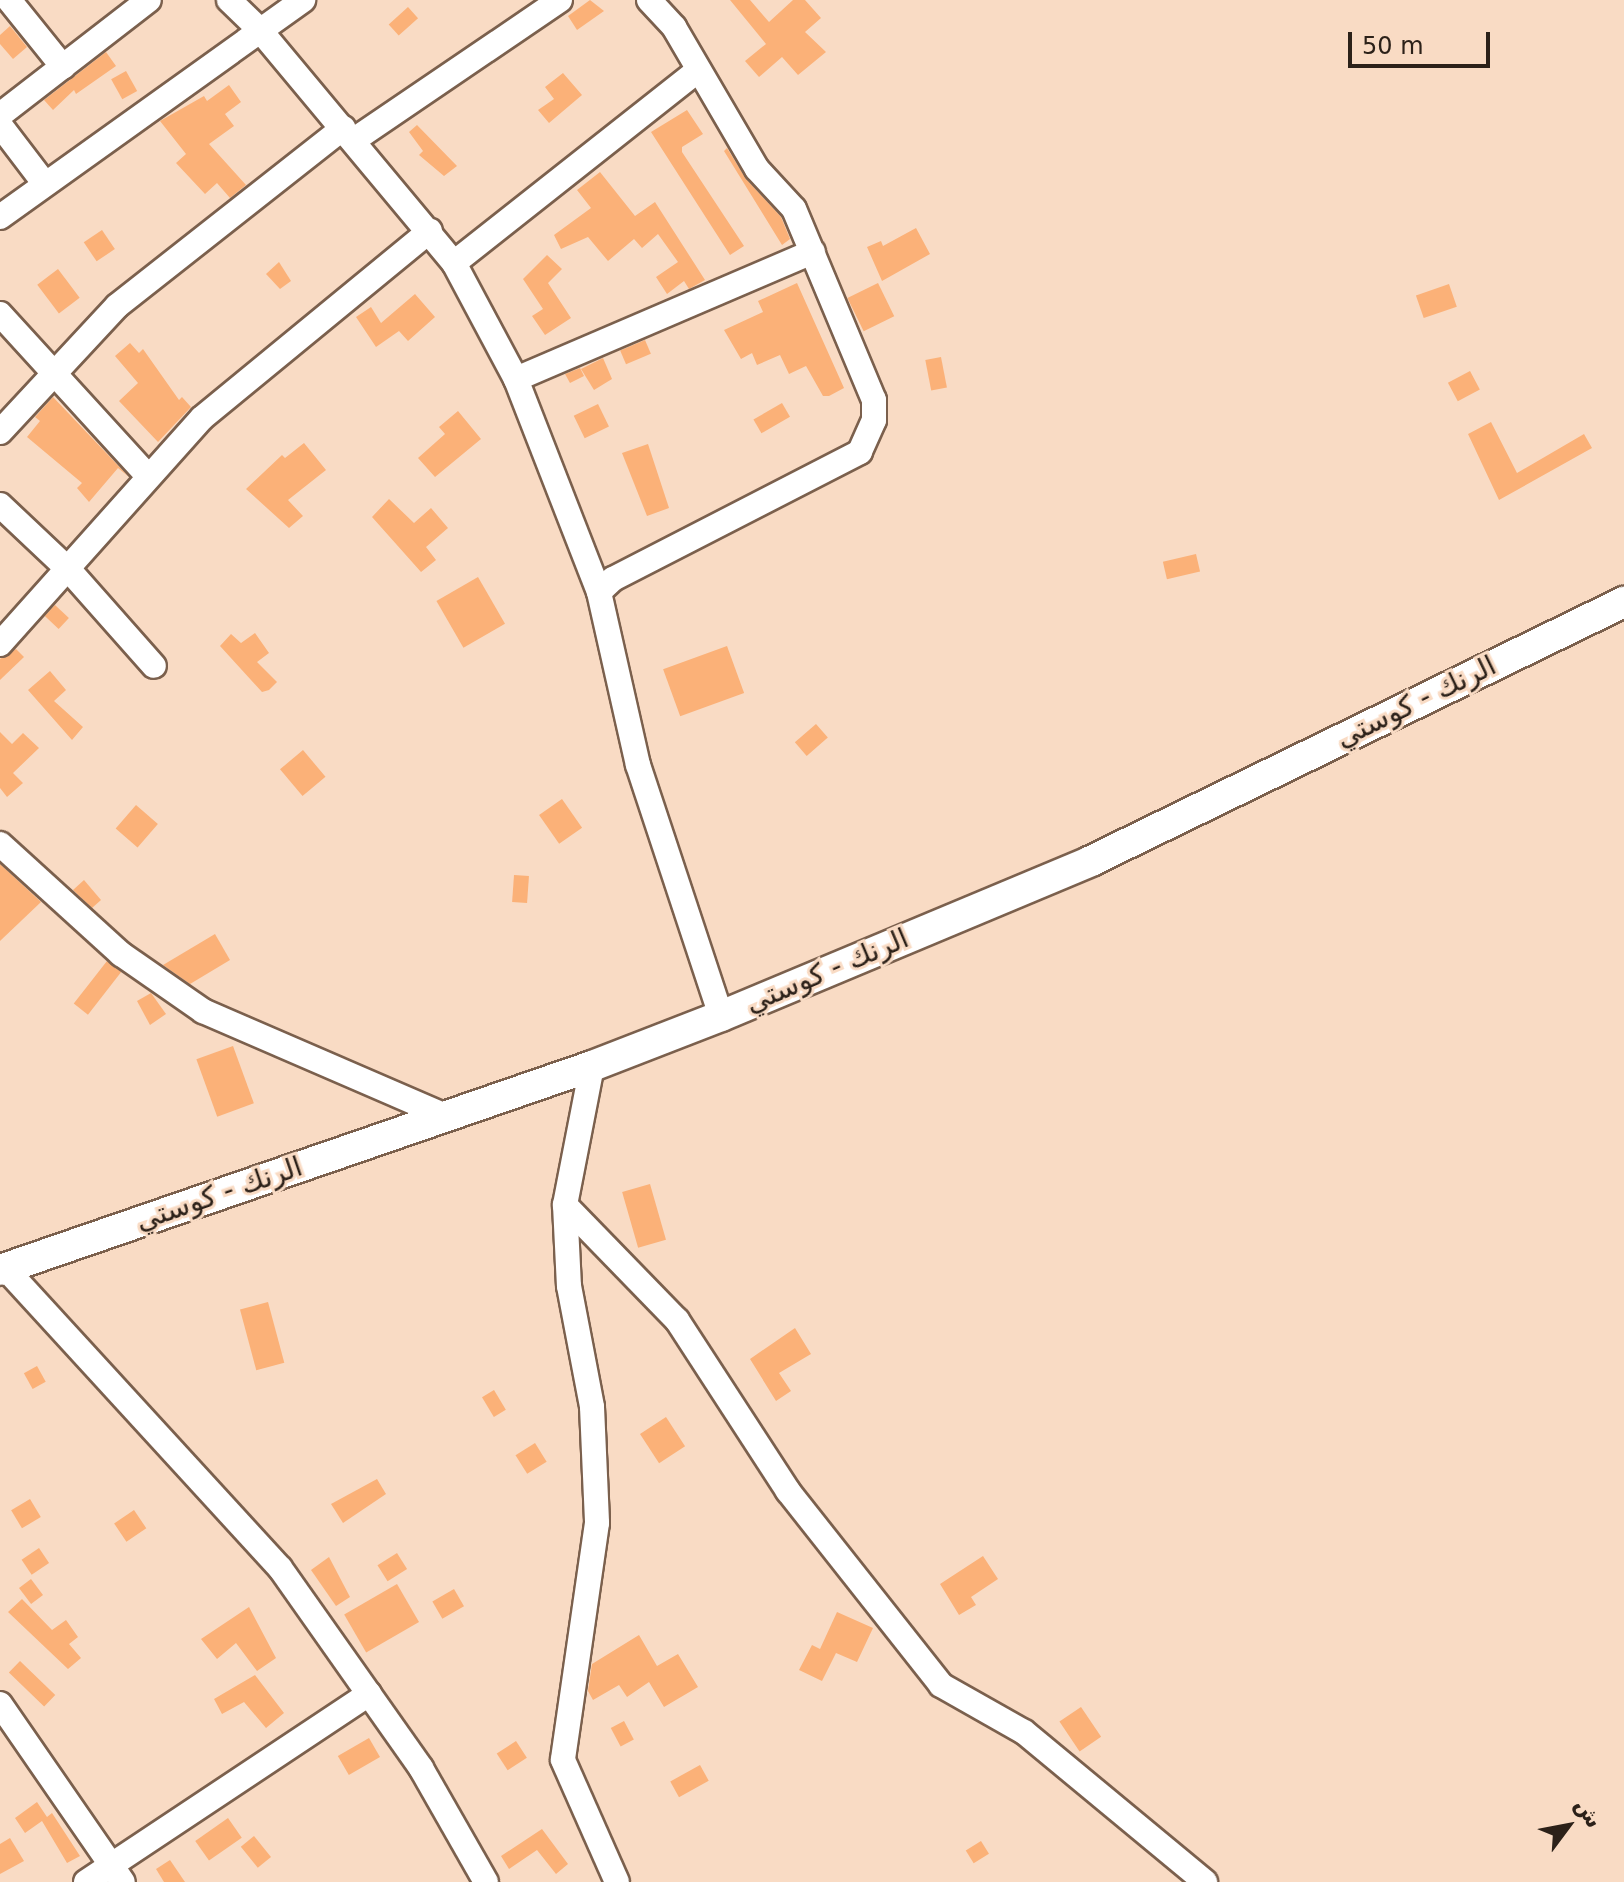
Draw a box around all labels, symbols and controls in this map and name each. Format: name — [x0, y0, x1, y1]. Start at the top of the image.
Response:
scale bar — [1352, 16, 1494, 66]
text: 50 m — [1362, 32, 1424, 60]
street label: الرنك - كوستي — [1330, 649, 1502, 755]
street label: الرنك - كوستي — [740, 922, 914, 1020]
street label: الرنك - كوستي — [131, 1150, 307, 1238]
north arrow — [1528, 1786, 1608, 1866]
text: ش — [1570, 1794, 1607, 1833]

